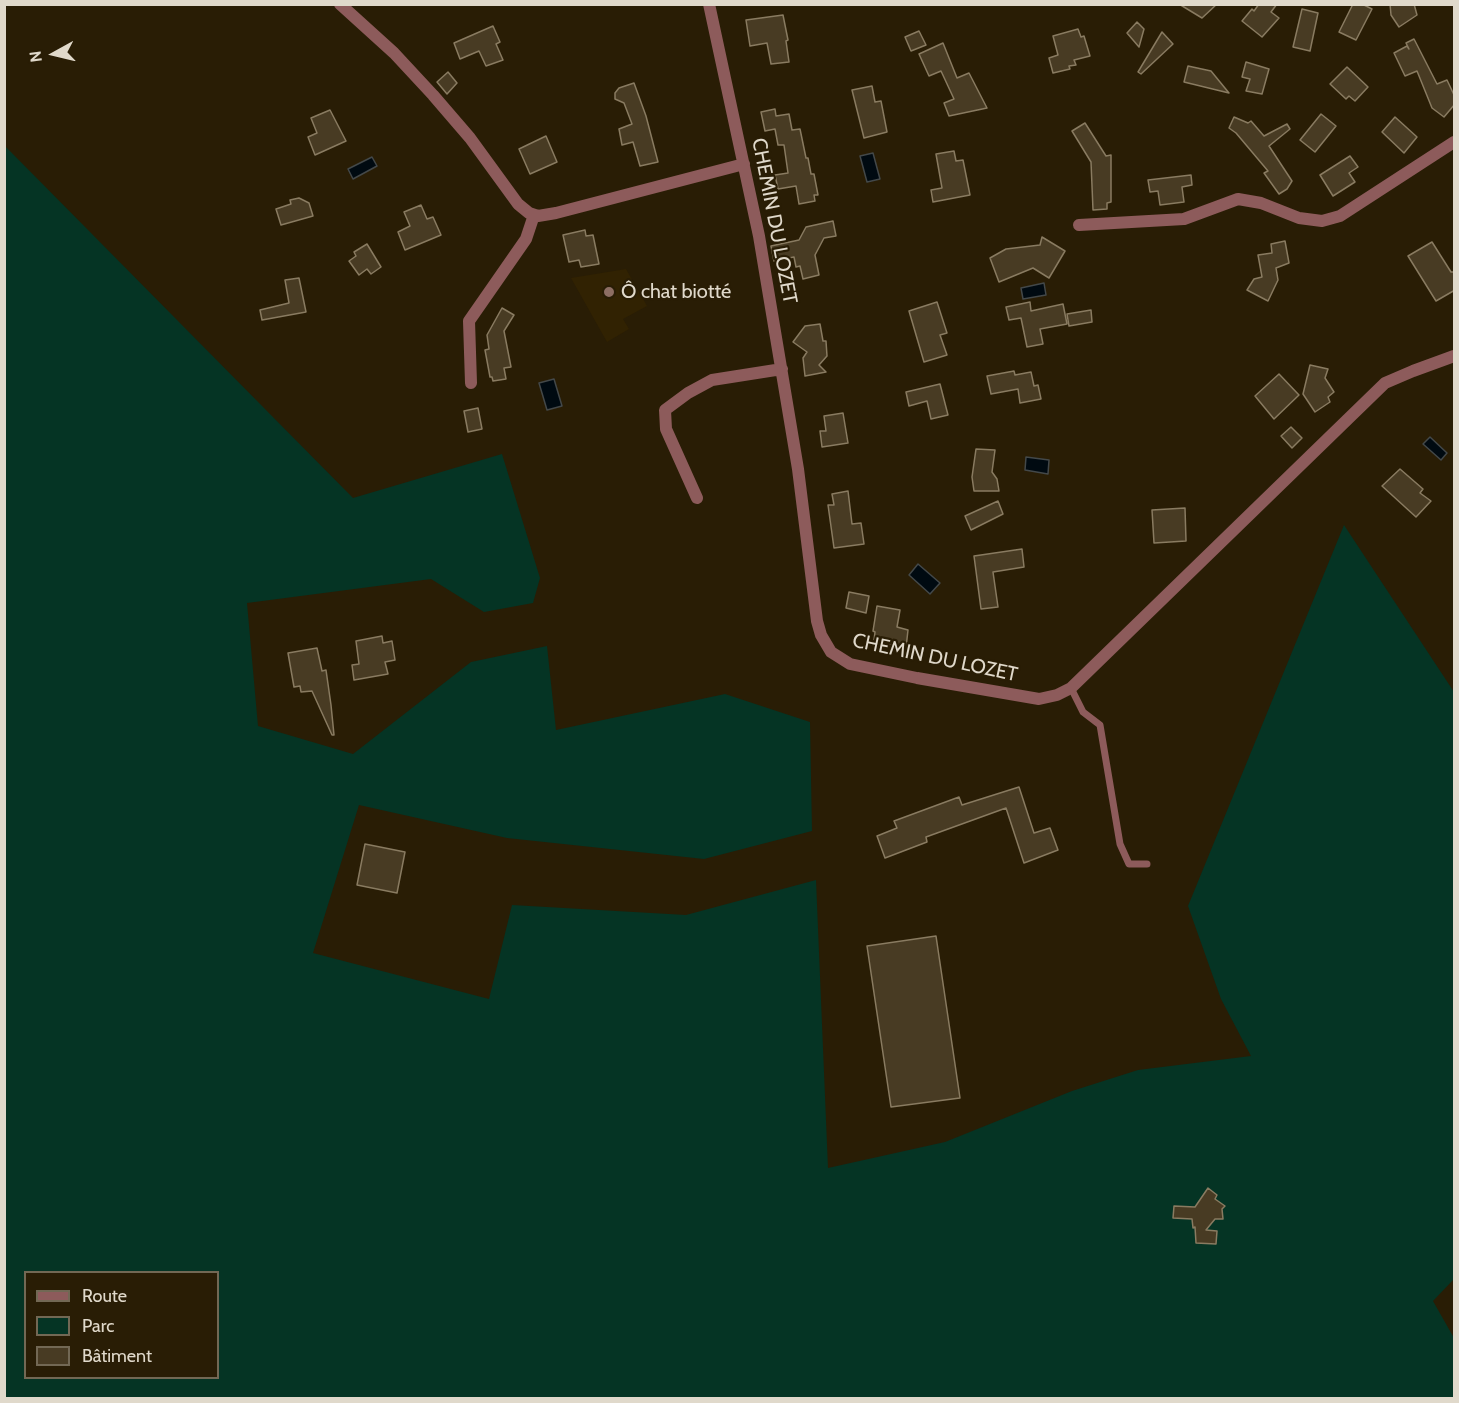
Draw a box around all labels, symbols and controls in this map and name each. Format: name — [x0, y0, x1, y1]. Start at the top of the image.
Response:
north arrow — [24, 24, 84, 84]
text: N — [25, 50, 46, 63]
street label: CHEMIN DU LOZET — [746, 136, 802, 306]
place label: Ô chat biotté — [621, 280, 731, 304]
marker: Ô chat biotté — [602, 285, 616, 299]
street label: CHEMIN DU LOZET — [850, 629, 1020, 687]
legend — [24, 1271, 219, 1379]
text: Route — [82, 1285, 127, 1307]
text: Parc — [82, 1315, 114, 1337]
text: Bâtiment — [82, 1345, 152, 1367]

